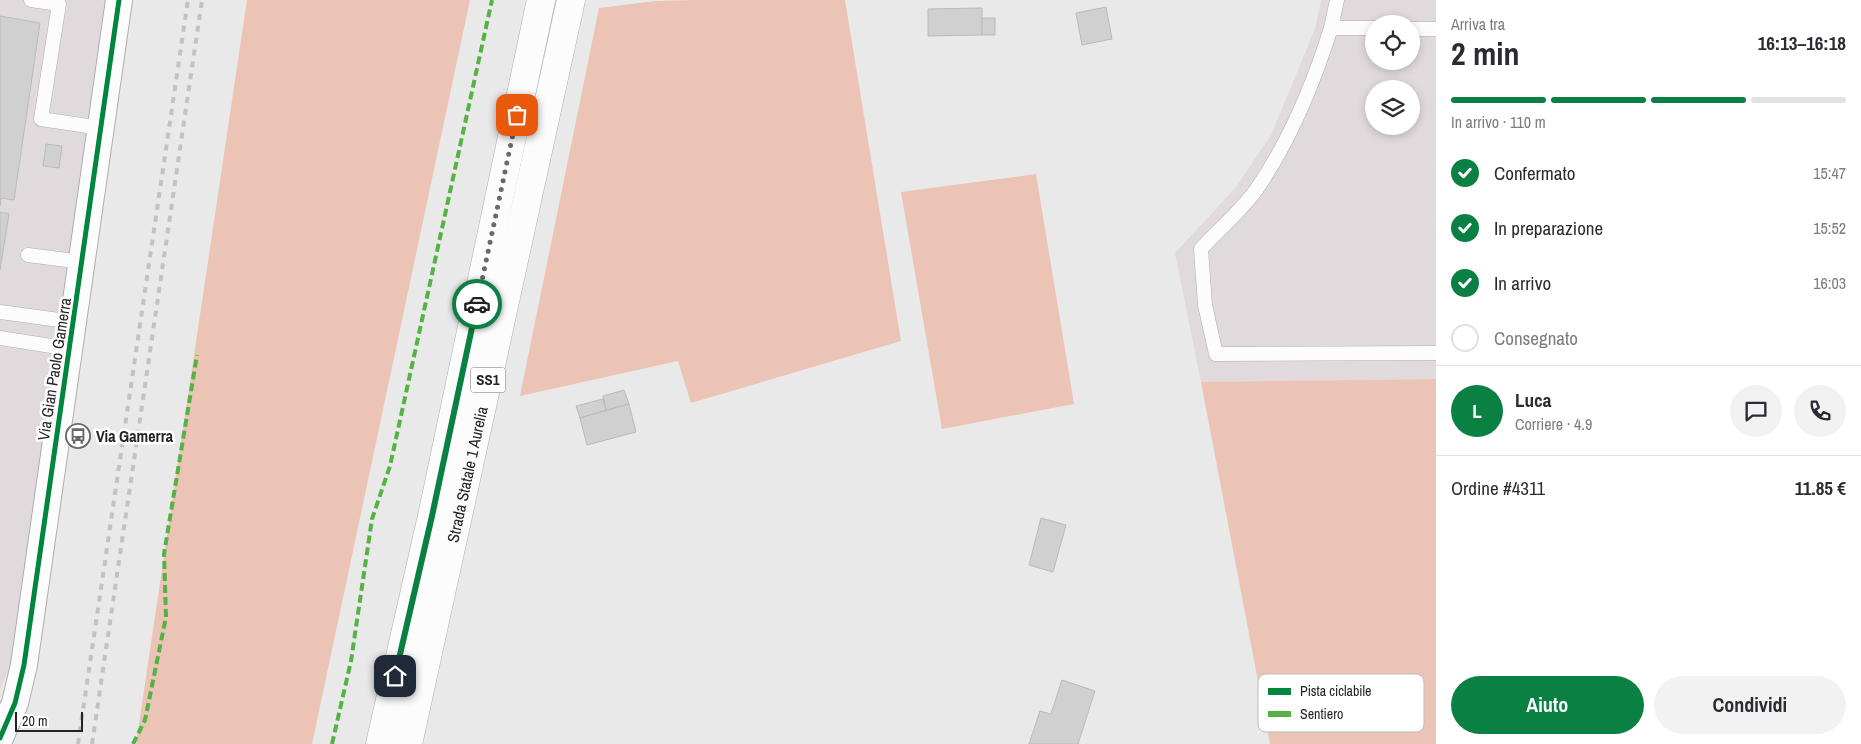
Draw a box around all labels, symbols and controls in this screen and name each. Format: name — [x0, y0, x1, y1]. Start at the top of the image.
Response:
text: Arriva tra — [1451, 13, 1505, 35]
map controls — [1365, 15, 1420, 135]
button: locate — [1365, 15, 1420, 70]
text: 16:13–16:18 — [1758, 30, 1846, 56]
text: 2 min — [1451, 32, 1520, 75]
button: layers — [1365, 80, 1420, 135]
pin — [496, 94, 538, 136]
icon: bag — [503, 101, 531, 129]
text: In arrivo · 110 m — [1451, 111, 1546, 133]
icon: check — [1451, 159, 1479, 187]
text: Confermato — [1494, 160, 1575, 186]
text: 15:47 — [1813, 162, 1846, 184]
icon: check — [1451, 214, 1479, 242]
text: In preparazione — [1494, 215, 1603, 241]
text: 15:52 — [1813, 217, 1846, 239]
icon: check — [1451, 269, 1479, 297]
text: In arrivo — [1494, 270, 1551, 296]
text: 16:03 — [1813, 272, 1846, 294]
courier — [452, 279, 502, 329]
icon: car — [463, 290, 491, 318]
street label: Via Gian Paolo Gamerra — [32, 295, 76, 442]
text: Consegnato — [1494, 325, 1578, 351]
road number: SS1 — [470, 368, 506, 392]
button: chat — [1730, 385, 1782, 437]
button: phone — [1794, 385, 1846, 437]
text: Luca — [1515, 387, 1551, 413]
text: L — [1472, 398, 1482, 424]
street label: Strada Statale 1 Aurelia — [441, 404, 493, 545]
text: Corriere · 4.9 — [1515, 413, 1592, 435]
bus stop icon: Via Gamerra — [65, 423, 91, 449]
place label: Via Gamerra — [96, 425, 174, 447]
text: Ordine #4311 — [1451, 475, 1545, 501]
text: 11.85 € — [1795, 475, 1846, 501]
pin — [374, 655, 416, 697]
icon: home — [381, 662, 409, 690]
legend — [1258, 674, 1424, 732]
button: Aiuto — [1451, 676, 1644, 734]
button: Condividi — [1654, 676, 1846, 734]
text: Pista ciclabile — [1300, 682, 1371, 700]
text: Sentiero — [1300, 705, 1343, 723]
scale bar — [15, 709, 82, 732]
text: 20 m — [22, 712, 48, 730]

